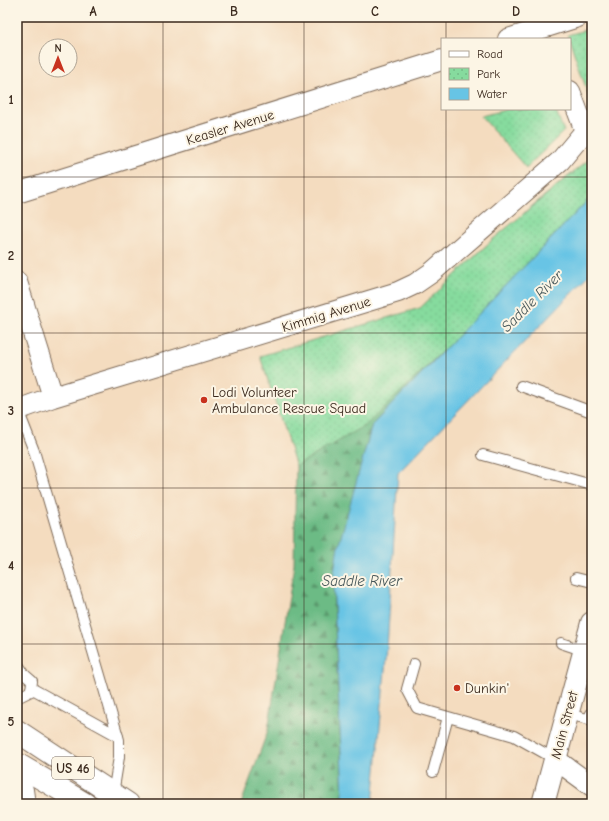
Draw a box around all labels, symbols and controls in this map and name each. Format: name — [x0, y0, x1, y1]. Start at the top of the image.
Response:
text: A — [89, 4, 97, 19]
text: B — [230, 4, 238, 19]
text: C — [371, 4, 379, 19]
text: D — [512, 4, 520, 19]
north arrow — [38, 38, 78, 78]
legend — [441, 38, 571, 110]
text: N — [54, 42, 62, 55]
text: Road — [477, 47, 503, 61]
text: Park — [477, 67, 500, 81]
text: Water — [477, 87, 507, 101]
text: 1 — [8, 92, 14, 107]
street label: Keasler Avenue — [184, 106, 276, 149]
text: 2 — [8, 248, 14, 263]
water label: Saddle River — [497, 266, 567, 336]
street label: Kimmig Avenue — [280, 293, 373, 336]
place label: Lodi Volunteer Ambulance Rescue Squad — [212, 384, 366, 417]
marker: Lodi Volunteer Ambulance Rescue Squad — [199, 395, 209, 405]
text: 3 — [8, 403, 14, 418]
text: 4 — [8, 558, 14, 573]
water label: Saddle River — [322, 572, 403, 590]
place label: Dunkin' — [465, 680, 509, 697]
marker: Dunkin' — [452, 683, 462, 693]
street label: Main Street — [547, 688, 582, 761]
text: 5 — [8, 714, 15, 729]
road number: US 46 — [52, 757, 94, 779]

